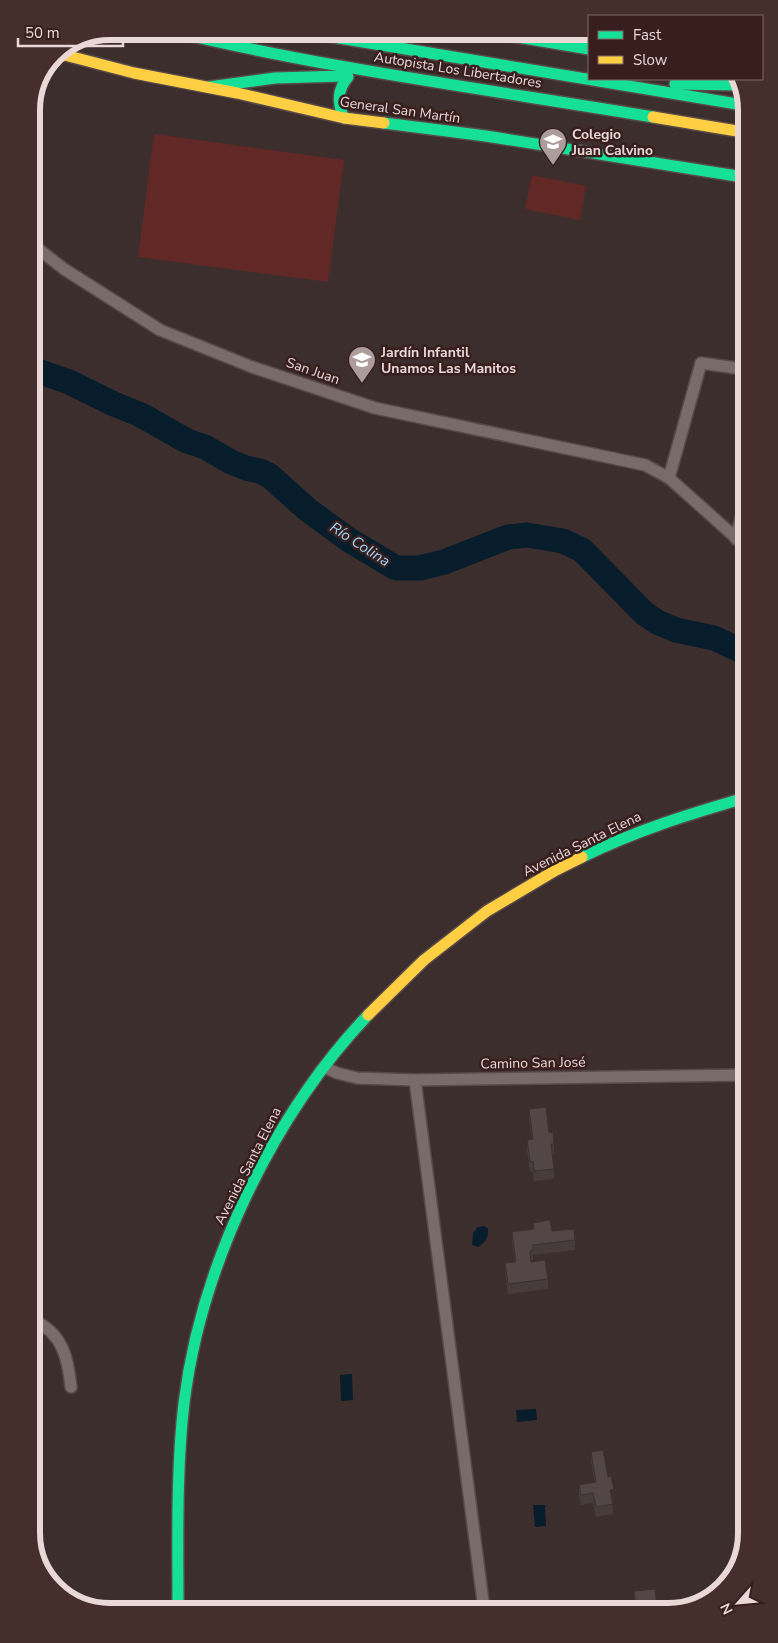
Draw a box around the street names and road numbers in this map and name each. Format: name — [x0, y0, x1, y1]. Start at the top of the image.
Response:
street label: Autopista Los Libertadores — [373, 47, 543, 93]
street label: General San Martín — [338, 92, 462, 128]
street label: San Juan — [284, 353, 342, 389]
street label: Avenida Santa Elena — [520, 807, 644, 881]
street label: Camino San José — [480, 1053, 586, 1073]
street label: Avenida Santa Elena — [210, 1104, 286, 1228]

